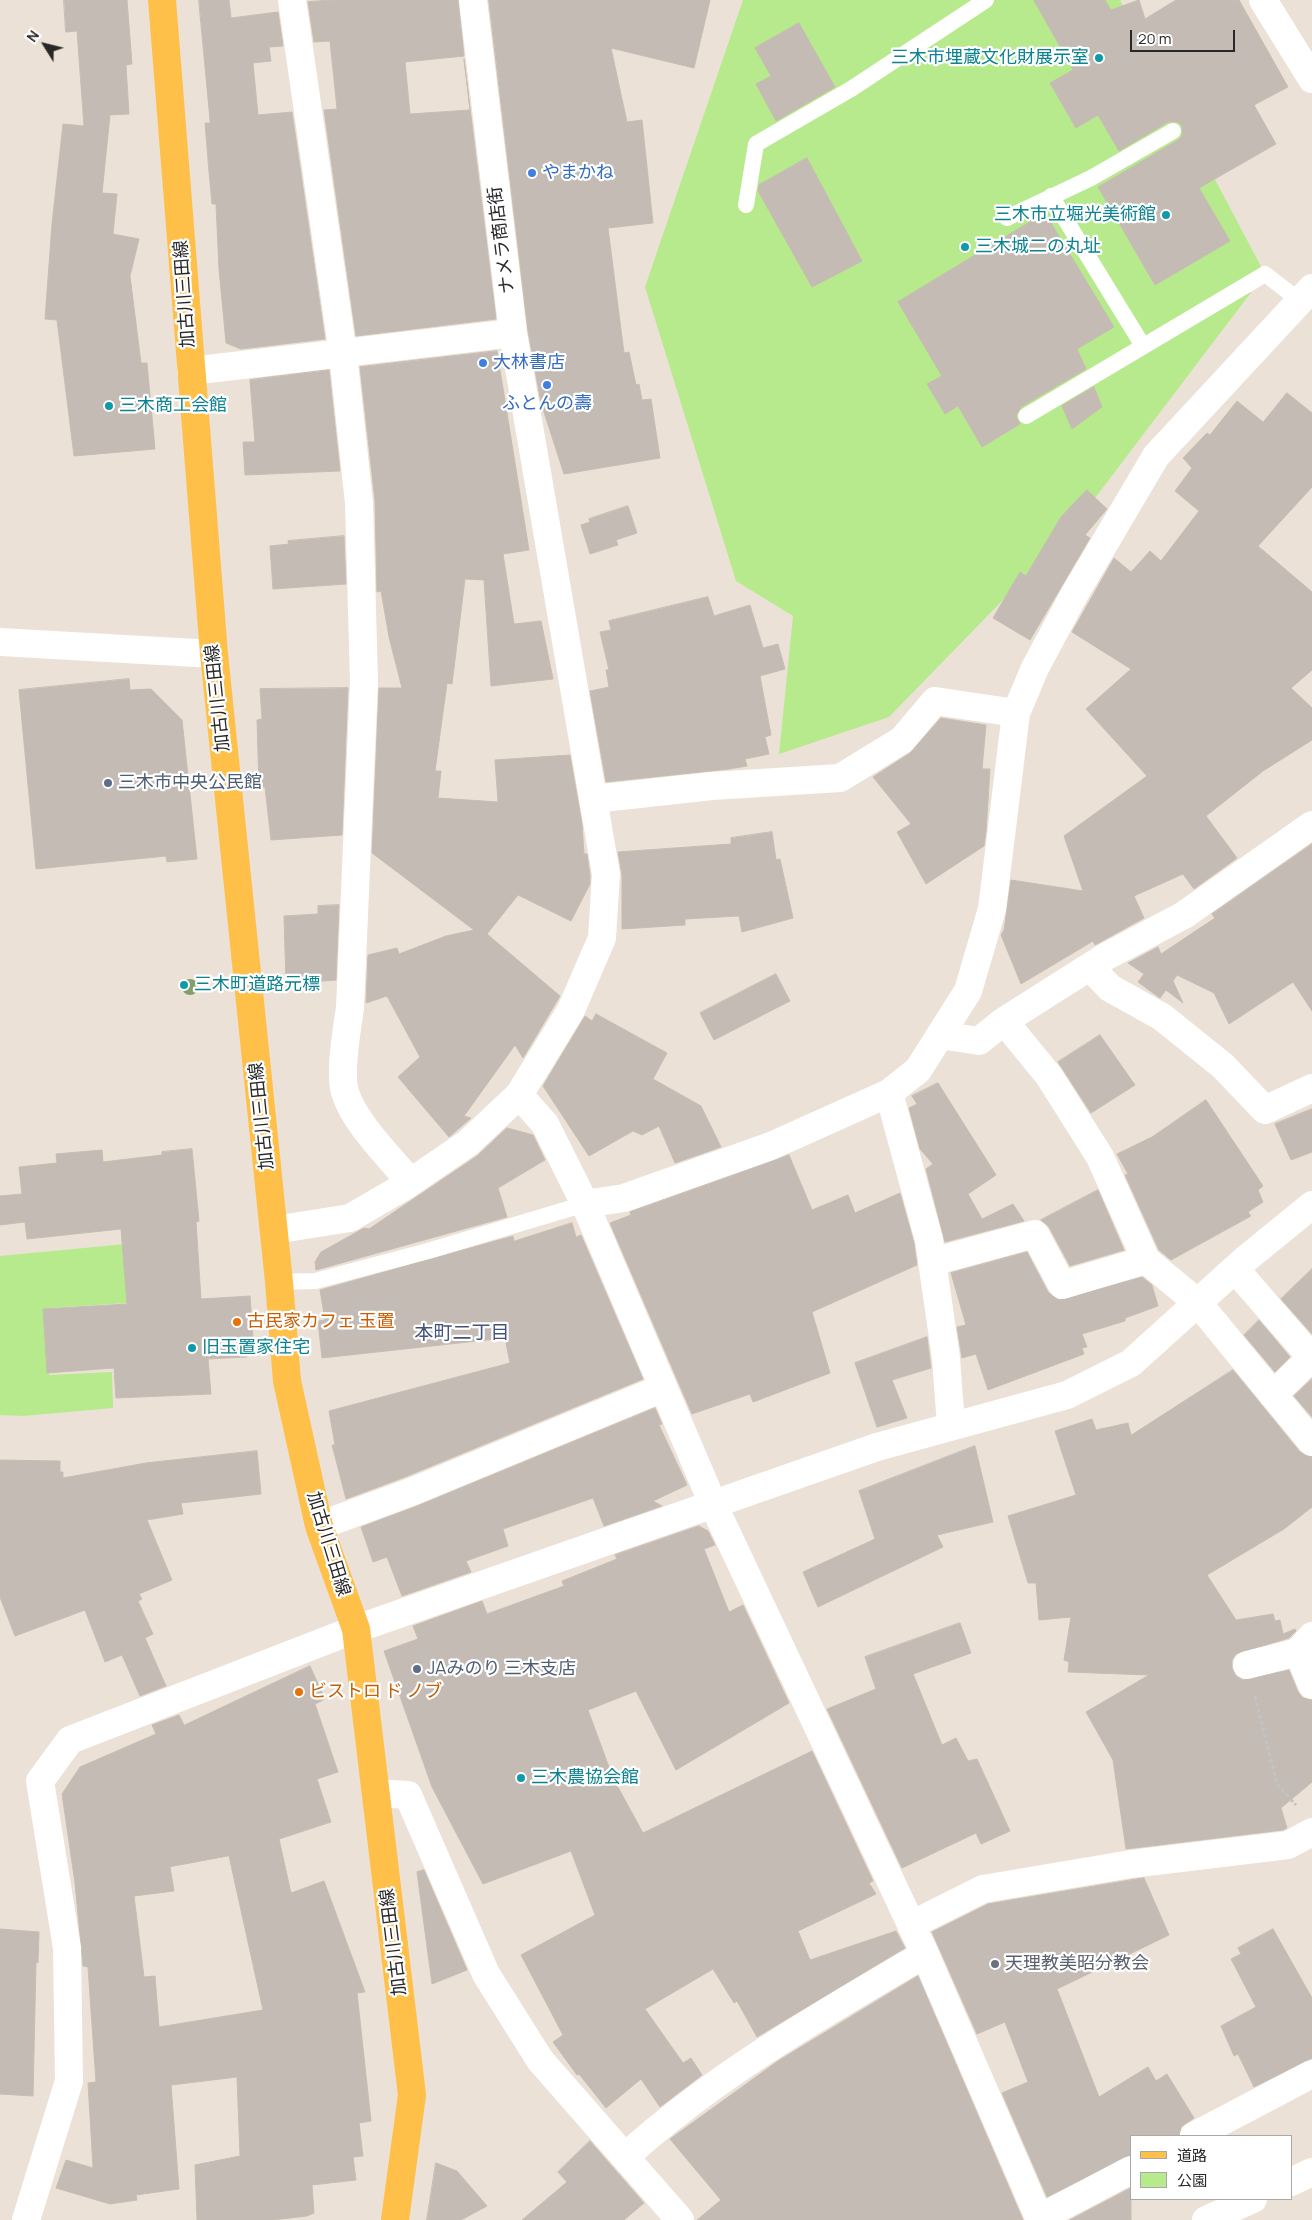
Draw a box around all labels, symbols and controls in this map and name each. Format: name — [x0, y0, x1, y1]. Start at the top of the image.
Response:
north arrow — [20, 20, 70, 70]
scale bar — [1132, 20, 1237, 52]
text: N — [22, 26, 43, 46]
text: 20 m — [1138, 28, 1171, 49]
place label: 三木市埋蔵文化財展示室 — [891, 47, 1089, 69]
marker: 三木市埋蔵文化財展示室 — [1093, 52, 1105, 64]
place label: やまかね — [542, 162, 614, 184]
marker: やまかね — [526, 167, 538, 179]
street label: ナメラ商店街 — [485, 185, 519, 295]
place label: 三木市立堀光美術館 — [994, 204, 1156, 226]
marker: 三木市立堀光美術館 — [1160, 209, 1172, 221]
place label: 三木城二の丸址 — [975, 236, 1101, 258]
street label: 加古川三田線 — [170, 239, 200, 349]
marker: 三木城二の丸址 — [959, 241, 971, 253]
place label: 大林書店 — [493, 352, 565, 374]
marker: 大林書店 — [477, 357, 489, 369]
marker: ふとんの壽 — [541, 379, 553, 391]
place label: ふとんの壽 — [502, 393, 592, 415]
place label: 三木商工会館 — [119, 395, 227, 417]
marker: 三木商工会館 — [103, 400, 115, 412]
street label: 加古川三田線 — [202, 643, 234, 753]
place label: 三木市中央公民館 — [118, 772, 262, 794]
marker: 三木市中央公民館 — [102, 777, 114, 789]
place label: 三木町道路元標 — [194, 974, 320, 996]
marker: 三木町道路元標 — [178, 979, 190, 991]
street label: 加古川三田線 — [246, 1061, 278, 1171]
place label: 古民家カフェ 玉置 — [247, 1311, 395, 1333]
marker: 古民家カフェ 玉置 — [231, 1316, 243, 1328]
district label: 本町二丁目 — [415, 1323, 509, 1345]
place label: 旧玉置家住宅 — [202, 1337, 310, 1359]
marker: 旧玉置家住宅 — [186, 1342, 198, 1354]
street label: 加古川三田線 — [302, 1489, 354, 1599]
place label: JAみのり 三木支店 — [427, 1658, 576, 1680]
marker: JAみのり 三木支店 — [411, 1663, 423, 1675]
place label: ビストロ ド ノブ — [309, 1681, 442, 1703]
marker: ビストロ ド ノブ — [293, 1686, 305, 1698]
place label: 三木農協会館 — [531, 1767, 639, 1789]
marker: 三木農協会館 — [515, 1772, 527, 1784]
street label: 加古川三田線 — [377, 1887, 411, 1997]
place label: 天理教美昭分教会 — [1005, 1953, 1149, 1975]
marker: 天理教美昭分教会 — [989, 1958, 1001, 1970]
legend — [1130, 2135, 1292, 2200]
text: 道路 — [1177, 2145, 1207, 2166]
text: 公園 — [1177, 2170, 1207, 2191]

